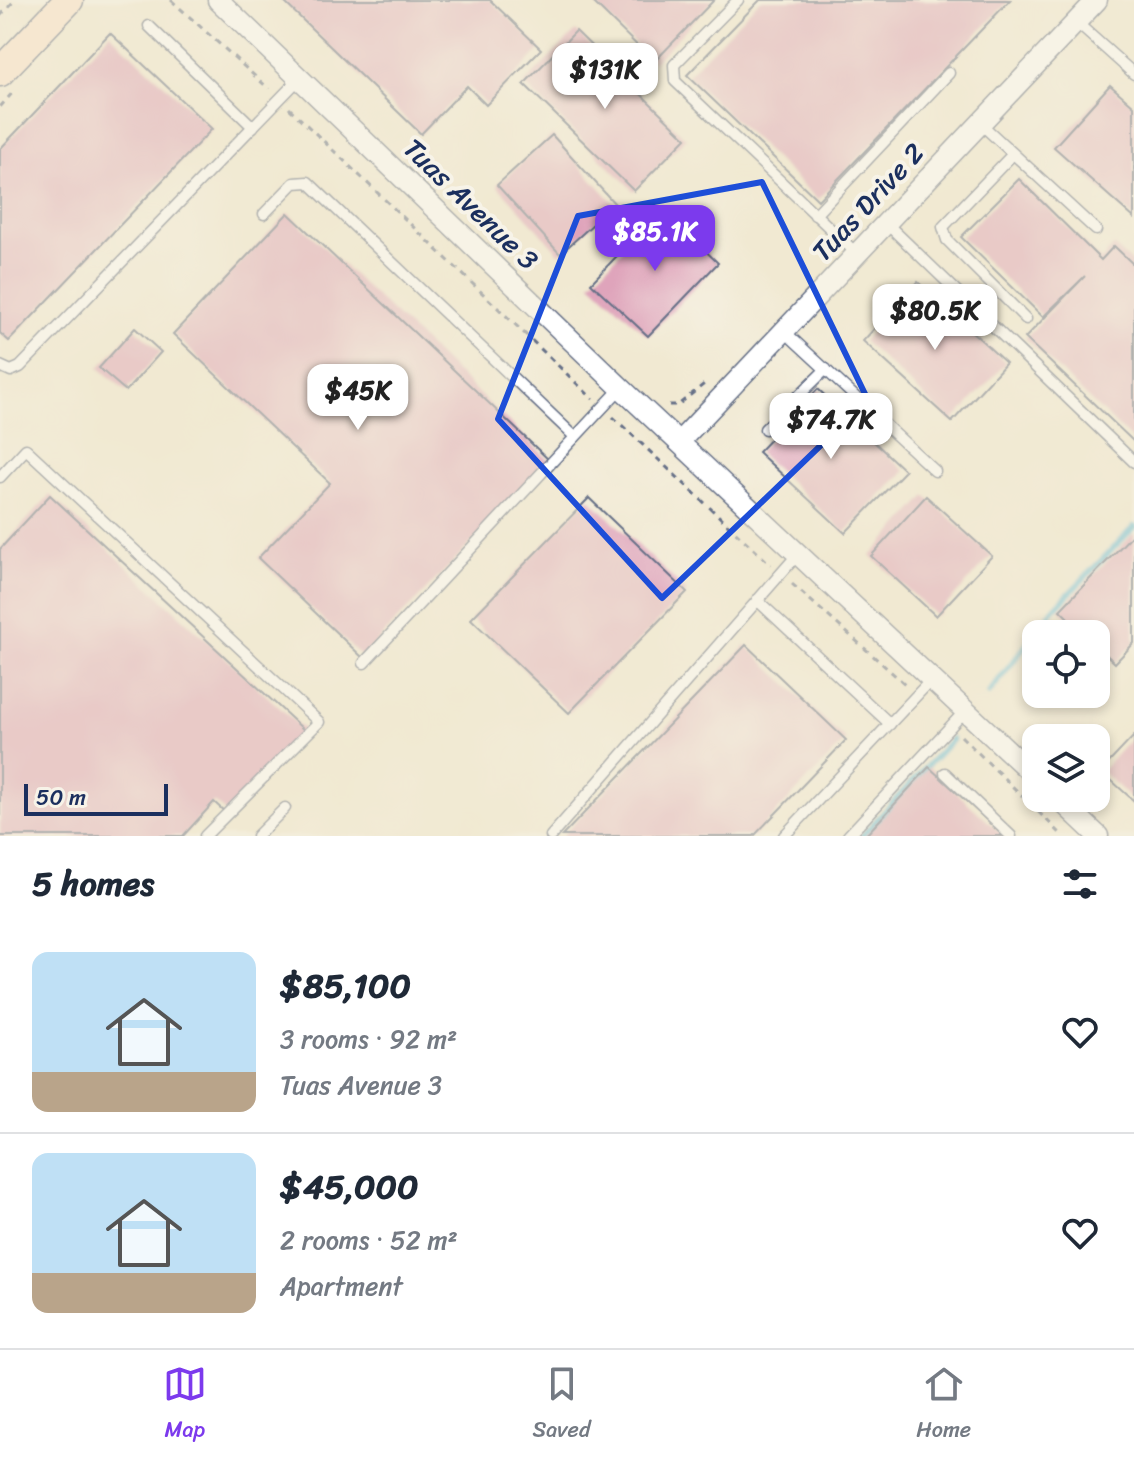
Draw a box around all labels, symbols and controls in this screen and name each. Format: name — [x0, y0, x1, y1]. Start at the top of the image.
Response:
pin: $131K — [549, 43, 661, 111]
text: $131K — [570, 46, 640, 92]
street label: Tuas Avenue 3 — [391, 126, 551, 282]
street label: Tuas Drive 2 — [799, 131, 937, 273]
pin: $85.1K — [590, 205, 720, 273]
text: $85.1K — [613, 208, 697, 254]
pin: $80.5K — [870, 284, 1000, 352]
text: $80.5K — [890, 287, 980, 333]
pin: $45K — [311, 364, 405, 432]
text: $45K — [325, 367, 391, 413]
pin: $74.7K — [766, 393, 896, 461]
text: $74.7K — [787, 396, 875, 442]
map controls — [1022, 620, 1110, 812]
button: locate — [1022, 620, 1110, 708]
button: layers — [1022, 724, 1110, 812]
text: 50 m — [36, 778, 86, 817]
scale bar — [24, 780, 168, 816]
text: 5 homes — [32, 854, 154, 914]
icon: filters — [1058, 862, 1102, 906]
text: $85,100 — [280, 956, 411, 1016]
icon: home — [96, 984, 192, 1080]
icon: heart — [1058, 1010, 1102, 1054]
text: 3 rooms · 92 m² — [280, 1016, 457, 1062]
text: Tuas Avenue 3 — [280, 1062, 442, 1108]
text: $45,000 — [280, 1157, 419, 1217]
icon: home — [96, 1185, 192, 1281]
icon: heart — [1058, 1211, 1102, 1255]
text: 2 rooms · 52 m² — [280, 1217, 458, 1263]
text: Apartment — [280, 1263, 403, 1309]
tab: Map — [163, 1362, 207, 1449]
tab: Saved — [533, 1362, 591, 1449]
tab: Home — [916, 1362, 971, 1449]

